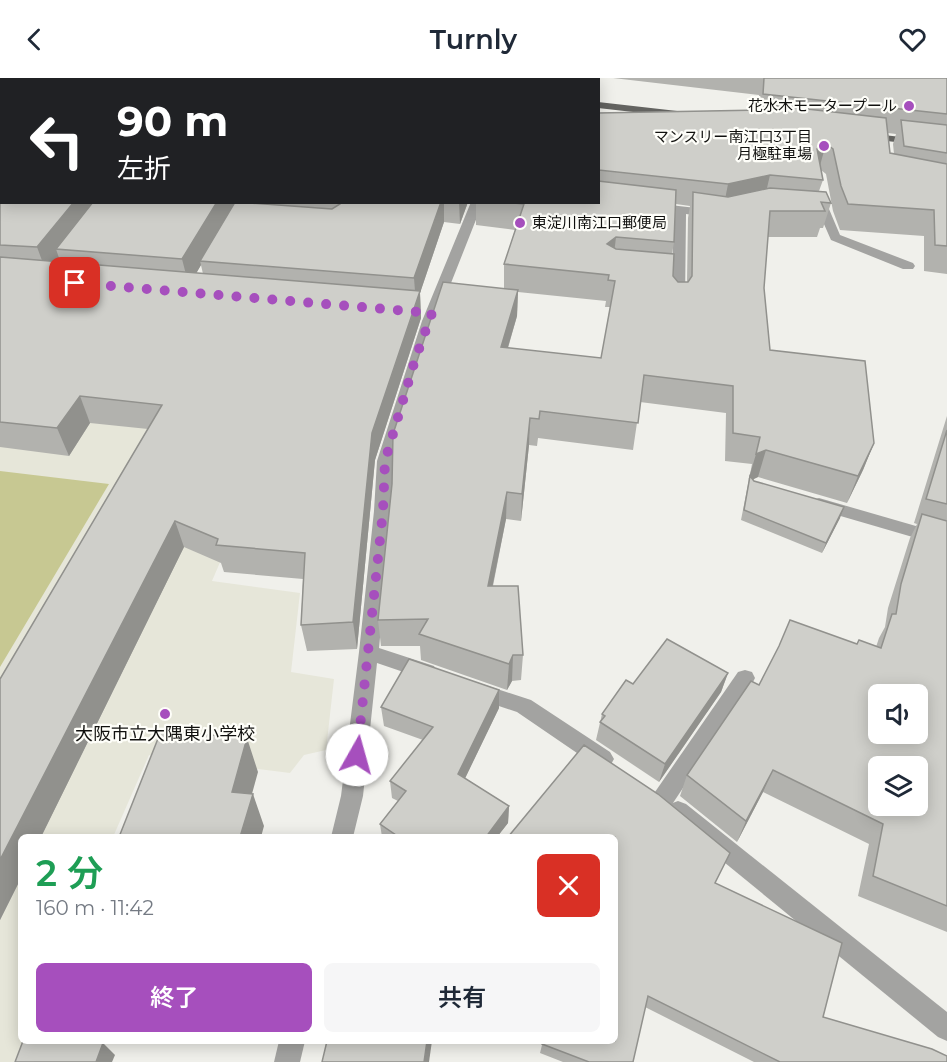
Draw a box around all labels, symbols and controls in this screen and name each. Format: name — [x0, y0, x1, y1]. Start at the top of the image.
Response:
icon: back — [18, 23, 51, 56]
text: Turnly — [430, 23, 517, 56]
icon: heart — [896, 23, 929, 56]
text: 90 m — [117, 95, 228, 147]
place label: 花水木モータープール — [748, 96, 897, 115]
marker: 花水木モータープール — [902, 99, 916, 113]
icon: left — [18, 102, 96, 180]
place label: マンスリー南江口3丁目 月極駐車場 — [654, 127, 812, 163]
marker: マンスリー南江口3丁目 月極駐車場 — [817, 139, 831, 153]
text: 左折 — [117, 152, 171, 185]
place label: 東淀川南江口郵便局 — [532, 213, 667, 232]
marker: 東淀川南江口郵便局 — [513, 216, 527, 230]
pin — [49, 257, 100, 308]
icon: arrive — [58, 266, 91, 299]
map controls — [868, 684, 928, 816]
button: sound — [868, 684, 928, 744]
marker: 大阪市立大隅東小学校 — [158, 707, 172, 721]
place label: 大阪市立大隅東小学校 — [75, 723, 255, 745]
position arrow — [325, 723, 389, 787]
button: layers — [868, 756, 928, 816]
text: 2 分 — [36, 851, 103, 895]
button: close — [537, 854, 600, 917]
text: 160 m · 11:42 — [36, 896, 154, 920]
button: 終了 — [36, 963, 312, 1032]
button: 共有 — [324, 963, 600, 1032]

